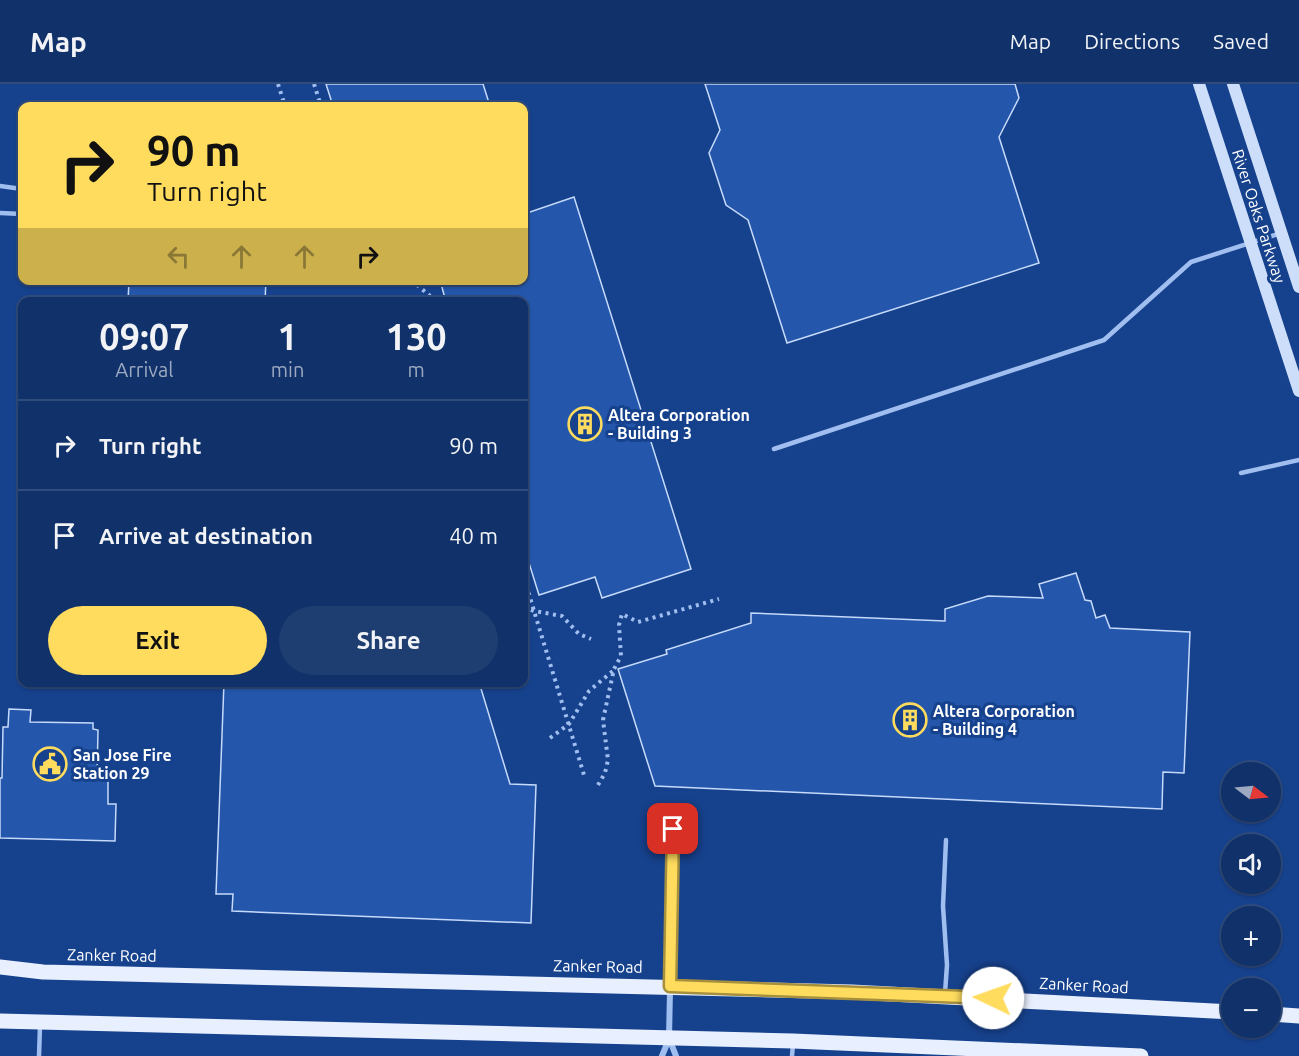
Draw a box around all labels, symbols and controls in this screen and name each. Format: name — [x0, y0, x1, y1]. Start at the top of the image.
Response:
text: Map — [30, 26, 87, 57]
text: Map — [1010, 29, 1051, 53]
text: Directions — [1084, 29, 1180, 53]
text: Saved — [1213, 29, 1269, 53]
icon: right — [48, 126, 126, 204]
text: 90 m — [147, 127, 241, 174]
street label: River Oaks Parkway — [1229, 147, 1289, 285]
text: Turn right — [147, 176, 267, 206]
icon: left — [162, 240, 195, 273]
icon: ahead — [225, 240, 258, 273]
icon: ahead — [288, 240, 321, 273]
icon: right — [351, 240, 384, 273]
text: 09:07 — [99, 316, 189, 357]
text: 1 — [277, 316, 298, 357]
text: 130 — [386, 316, 447, 357]
text: Arrival — [115, 358, 174, 381]
text: min — [271, 358, 304, 381]
text: m — [408, 358, 425, 381]
building icon: Altera Corporation - Building 3 — [567, 406, 603, 442]
place label: Altera Corporation - Building 3 — [608, 406, 750, 442]
icon: right — [48, 429, 81, 462]
text: Turn right — [99, 433, 201, 458]
text: 90 m — [449, 433, 498, 458]
icon: arrive — [48, 519, 81, 552]
text: Arrive at destination — [99, 523, 313, 548]
text: 40 m — [449, 523, 498, 548]
button: Exit — [48, 606, 267, 675]
button: Share — [279, 606, 498, 675]
building icon: Altera Corporation - Building 4 — [892, 702, 928, 738]
place label: Altera Corporation - Building 4 — [933, 702, 1075, 738]
public building icon: San Jose Fire Station 29 — [32, 746, 68, 782]
place label: San Jose Fire Station 29 — [73, 746, 172, 782]
north arrow — [1221, 762, 1281, 822]
map controls — [1221, 762, 1281, 1038]
pin — [647, 803, 698, 854]
icon: arrive — [656, 812, 689, 845]
button: sound — [1221, 834, 1281, 894]
button: + — [1221, 906, 1281, 966]
street label: Zanker Road — [67, 945, 157, 965]
street label: Zanker Road — [553, 956, 643, 976]
position arrow — [961, 966, 1025, 1030]
street label: Zanker Road — [1039, 974, 1129, 996]
button: − — [1221, 978, 1281, 1038]

